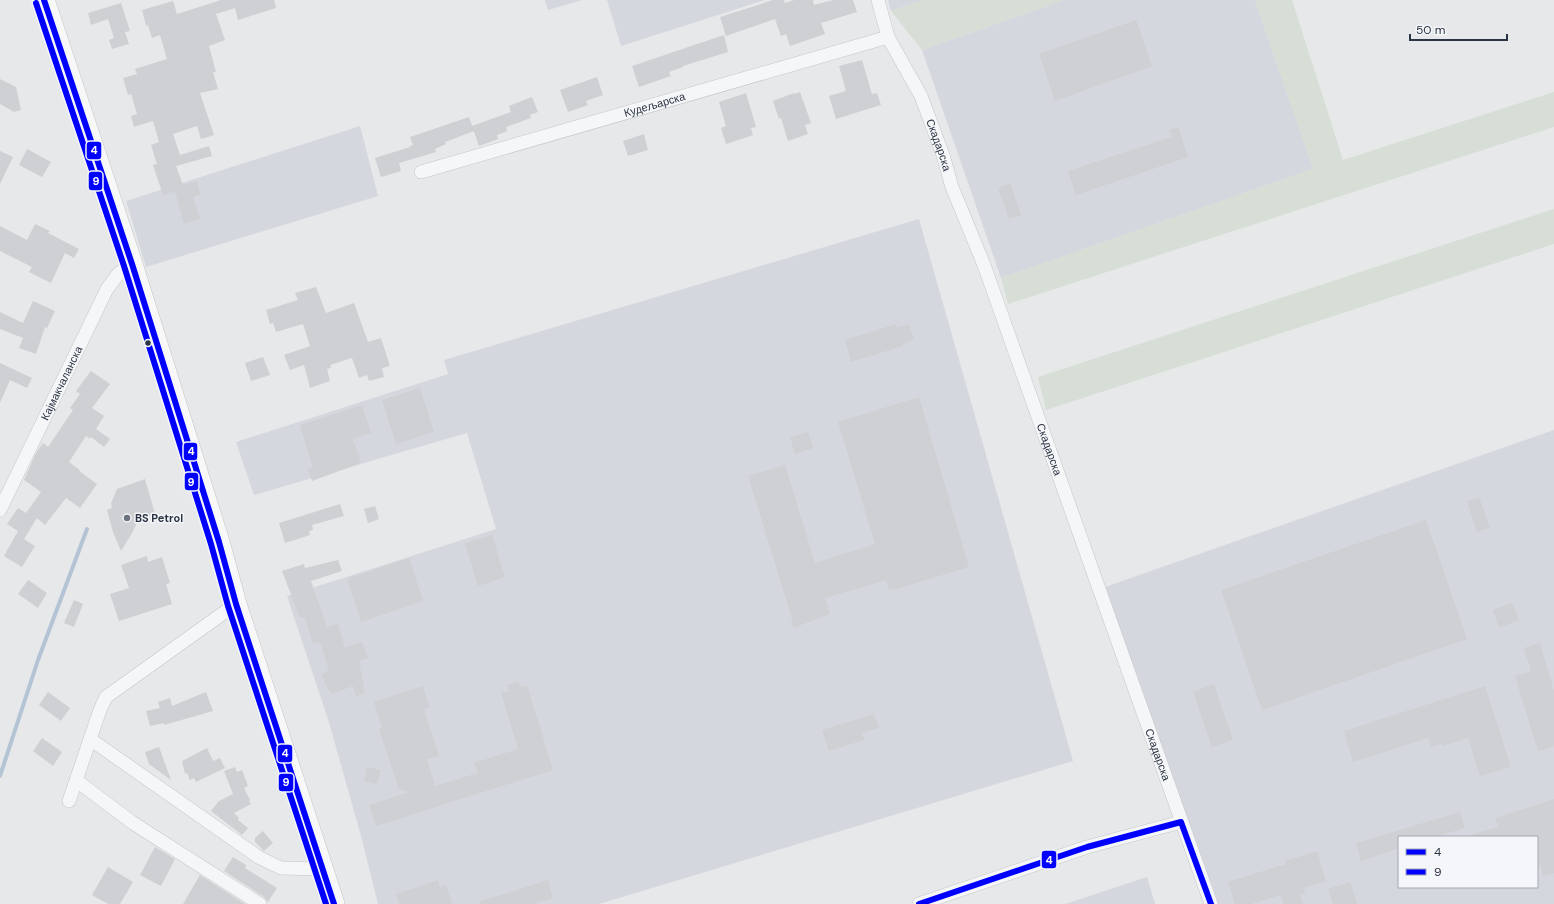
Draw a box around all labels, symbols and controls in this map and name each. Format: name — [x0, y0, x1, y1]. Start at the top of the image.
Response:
scale bar — [1410, 16, 1507, 42]
text: 50 m — [1416, 22, 1445, 38]
street label: Кудељарска — [622, 89, 687, 120]
street label: Скадарска — [923, 117, 954, 173]
line badge: 4 — [86, 141, 102, 160]
text: 4 — [90, 143, 98, 157]
line badge: 9 — [88, 171, 103, 191]
text: 9 — [93, 174, 100, 188]
unlabelled marker — [143, 338, 153, 348]
street label: Кајмакчаланска — [38, 343, 86, 422]
street label: Скадарска — [1034, 421, 1065, 478]
line badge: 4 — [183, 442, 198, 461]
text: 4 — [187, 444, 195, 458]
line badge: 9 — [184, 472, 199, 491]
text: 9 — [188, 475, 195, 489]
place label: BS Petrol — [135, 511, 183, 525]
marker: BS Petrol — [122, 513, 132, 523]
street label: Скадарска — [1142, 727, 1174, 783]
line badge: 4 — [277, 744, 293, 763]
text: 4 — [281, 746, 289, 760]
line badge: 9 — [278, 773, 294, 792]
text: 9 — [283, 775, 290, 789]
legend — [1398, 836, 1538, 888]
text: 4 — [1434, 844, 1441, 860]
line badge: 4 — [1041, 850, 1057, 869]
text: 4 — [1045, 853, 1053, 867]
text: 9 — [1434, 864, 1442, 880]

